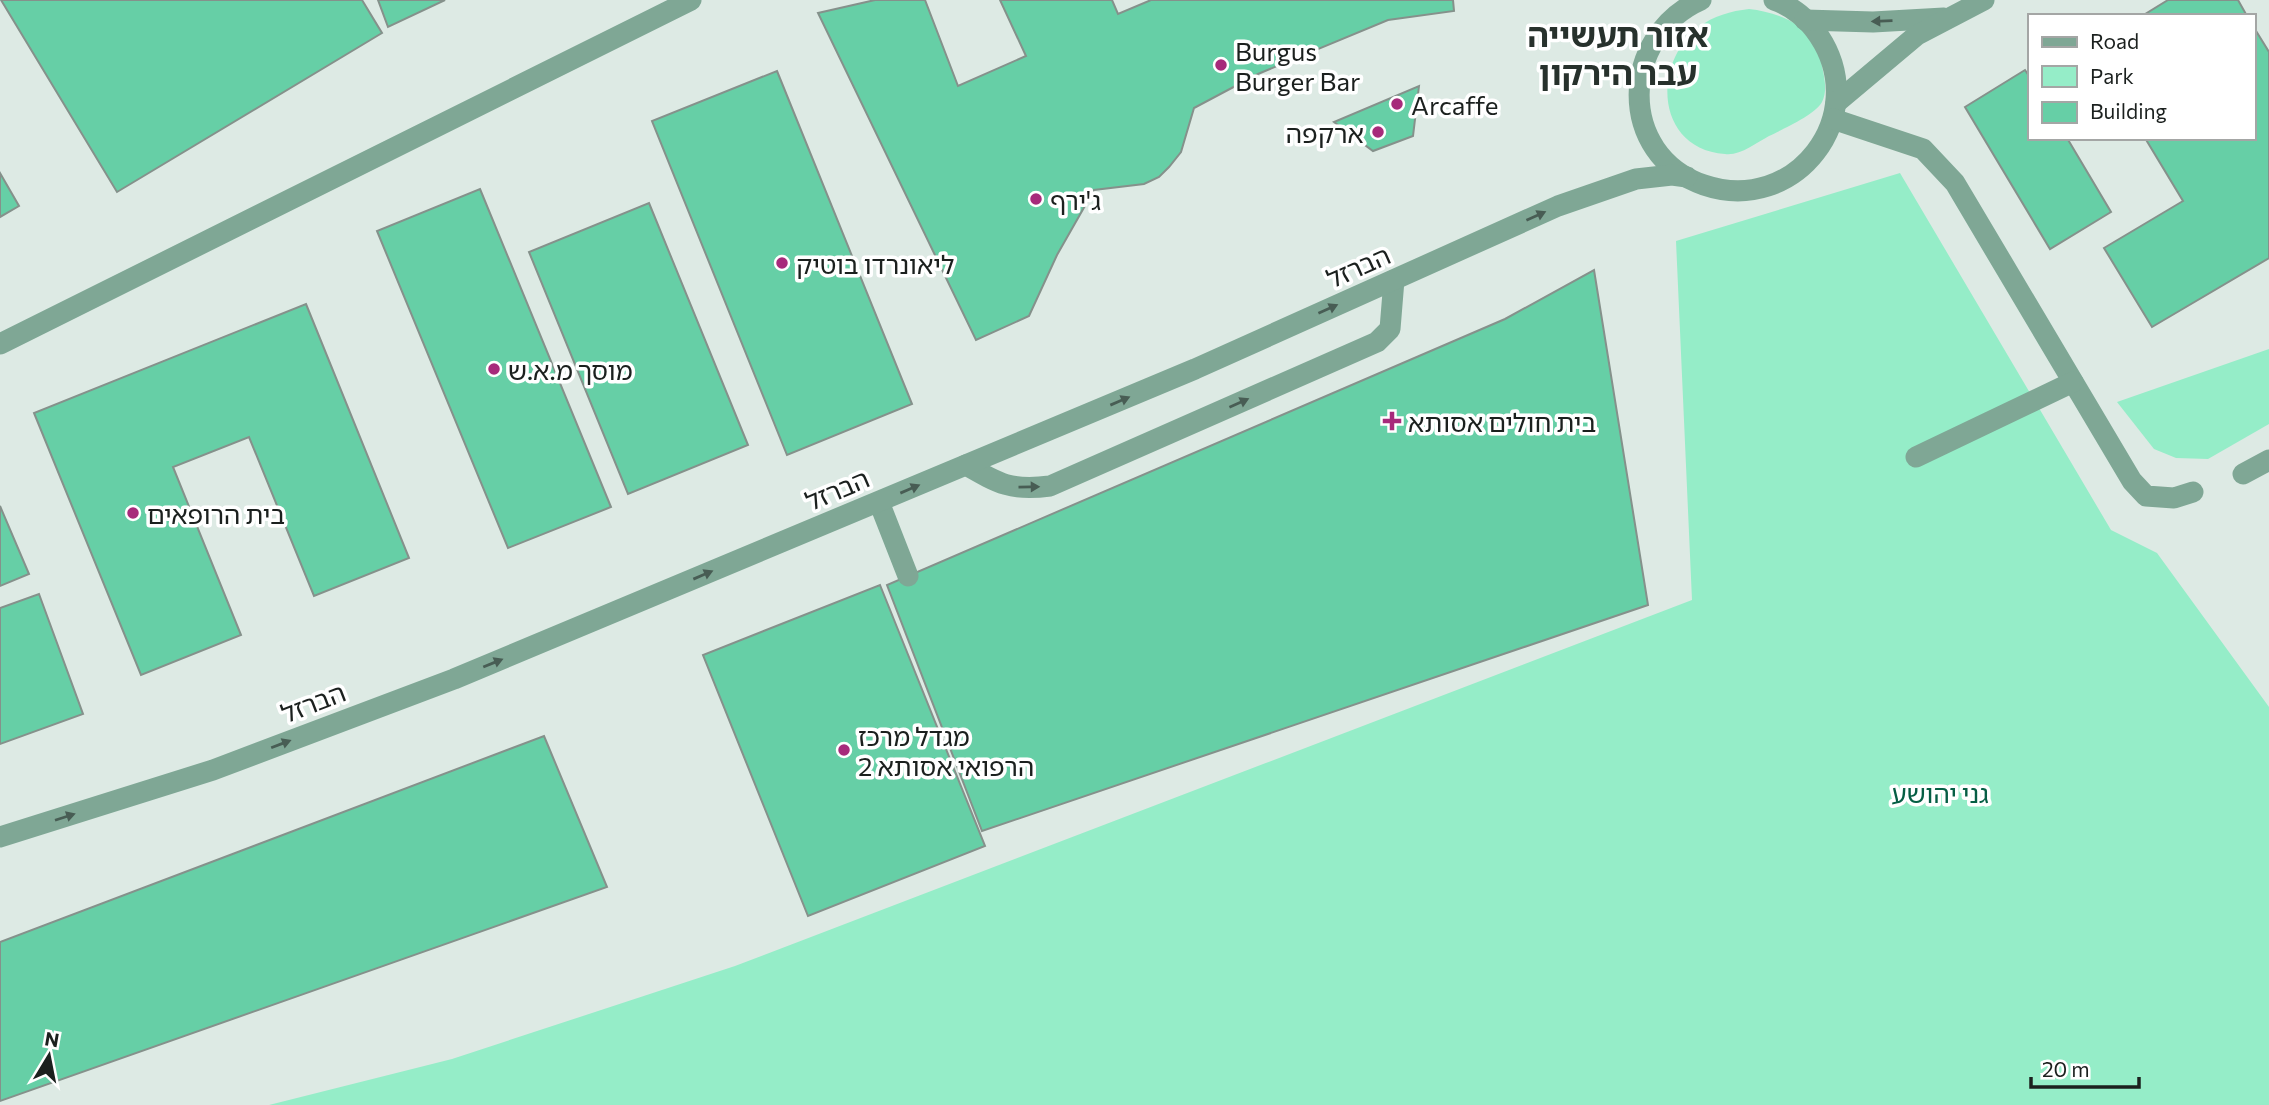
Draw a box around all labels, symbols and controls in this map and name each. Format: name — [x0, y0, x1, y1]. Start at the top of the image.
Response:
district label: אזור תעשייה עבר הירקון — [1527, 13, 1709, 92]
legend — [2028, 14, 2255, 140]
one-way arrow — [1871, 15, 1893, 26]
text: Road — [2090, 28, 2139, 53]
place label: Burgus Burger Bar — [1235, 35, 1360, 96]
marker: Burgus Burger Bar — [1213, 57, 1229, 73]
text: Park — [2090, 63, 2134, 88]
place label: Arcaffe — [1411, 89, 1498, 120]
marker: Arcaffe — [1389, 96, 1405, 112]
text: Building — [2090, 98, 2167, 123]
place label: ארקפה — [1286, 117, 1364, 148]
marker: ארקפה — [1370, 124, 1386, 140]
place label: ג'ירף — [1050, 184, 1101, 215]
marker: ג'ירף — [1028, 191, 1044, 207]
one-way arrow — [1525, 210, 1546, 221]
street label: הברזל — [1321, 238, 1395, 294]
place label: ליאונרדו בוטיק — [796, 248, 955, 279]
marker: ליאונרדו בוטיק — [774, 255, 790, 271]
one-way arrow — [1318, 304, 1338, 315]
place label: מוסך מ.א.ש — [508, 354, 633, 385]
marker: מוסך מ.א.ש — [486, 361, 502, 377]
one-way arrow — [1110, 395, 1130, 407]
one-way arrow — [1228, 397, 1249, 408]
place label: בית חולים אסותא — [1408, 406, 1596, 437]
marker: בית חולים אסותא — [1382, 411, 1402, 431]
street label: הברזל — [800, 462, 874, 516]
one-way arrow — [1018, 481, 1040, 493]
one-way arrow — [900, 483, 921, 494]
place label: בית הרופאים — [147, 498, 285, 529]
marker: בית הרופאים — [125, 505, 141, 521]
one-way arrow — [693, 570, 714, 581]
one-way arrow — [483, 657, 503, 669]
street label: הברזל — [277, 676, 349, 728]
place label: מגדל מרכז הרפואי אסותא 2 — [858, 720, 1034, 781]
one-way arrow — [270, 739, 291, 750]
marker: מגדל מרכז הרפואי אסותא 2 — [836, 742, 852, 758]
park label: גני יהושע — [1891, 777, 1989, 808]
one-way arrow — [55, 811, 76, 821]
north arrow — [14, 1021, 84, 1091]
text: N — [43, 1026, 61, 1051]
scale bar — [2031, 1046, 2140, 1090]
text: 20 m — [2042, 1056, 2090, 1081]

